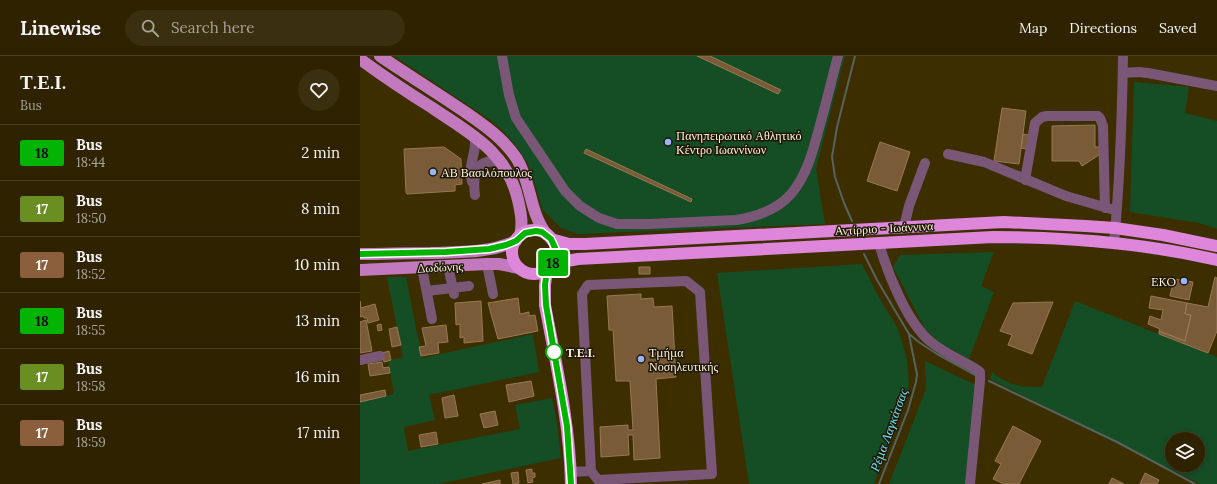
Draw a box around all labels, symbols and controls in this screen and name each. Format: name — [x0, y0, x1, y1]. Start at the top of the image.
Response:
search box — [125, 10, 405, 46]
text: Linewise — [20, 16, 101, 40]
icon: search — [139, 17, 161, 39]
text: Search here — [171, 18, 254, 37]
text: Map — [1019, 19, 1047, 37]
text: Directions — [1069, 19, 1137, 37]
text: Saved — [1159, 19, 1197, 37]
button: heart — [298, 69, 340, 111]
text: Τ.Ε.Ι. — [20, 70, 66, 94]
text: Bus — [20, 97, 42, 114]
place label: Πανηπειρωτικό Αθλητικό Κέντρο Ιωαννίνων — [676, 128, 801, 157]
text: Bus — [76, 135, 102, 154]
marker: Πανηπειρωτικό Αθλητικό Κέντρο Ιωαννίνων — [663, 137, 673, 147]
text: 2 min — [301, 143, 340, 162]
text: 18 — [35, 144, 49, 162]
text: 18:44 — [76, 154, 105, 171]
place label: ΑΒ Βασιλόπουλος — [441, 165, 532, 180]
marker: ΑΒ Βασιλόπουλος — [428, 167, 438, 177]
text: Bus — [76, 191, 102, 210]
text: 8 min — [301, 199, 340, 218]
text: 17 — [36, 200, 48, 218]
text: 18:50 — [76, 210, 106, 227]
street label: Αντίρριο - Ιωάννινα — [834, 218, 934, 238]
text: Bus — [76, 247, 102, 266]
line badge: 18 — [535, 250, 571, 276]
text: 18 — [546, 254, 560, 272]
text: 10 min — [295, 255, 340, 274]
text: 17 — [36, 256, 48, 274]
street label: Δωδώνης — [416, 258, 464, 276]
text: 18:52 — [76, 266, 105, 283]
place label: EKO — [1151, 274, 1176, 289]
marker: EKO — [1179, 276, 1189, 286]
text: Bus — [76, 303, 102, 322]
text: 13 min — [296, 311, 340, 330]
text: 18 — [35, 312, 49, 330]
text: 18:55 — [76, 322, 105, 339]
marker: Τ.Ε.Ι. — [545, 343, 563, 361]
place label: Τ.Ε.Ι. — [566, 345, 595, 360]
place label: Τμήμα Νοσηλευτικής — [649, 345, 719, 374]
marker: Τμήμα Νοσηλευτικής — [636, 354, 646, 364]
text: Bus — [76, 359, 102, 378]
text: 16 min — [295, 367, 340, 386]
text: 17 — [36, 368, 48, 386]
text: 18:58 — [76, 378, 106, 395]
water label: Ρέμα Λαγκάτσας — [866, 386, 912, 475]
text: Bus — [76, 415, 102, 434]
text: 17 min — [297, 423, 340, 442]
text: 17 — [36, 424, 48, 442]
map controls — [1165, 432, 1205, 472]
button: layers — [1165, 432, 1205, 472]
text: 18:59 — [76, 434, 106, 451]

